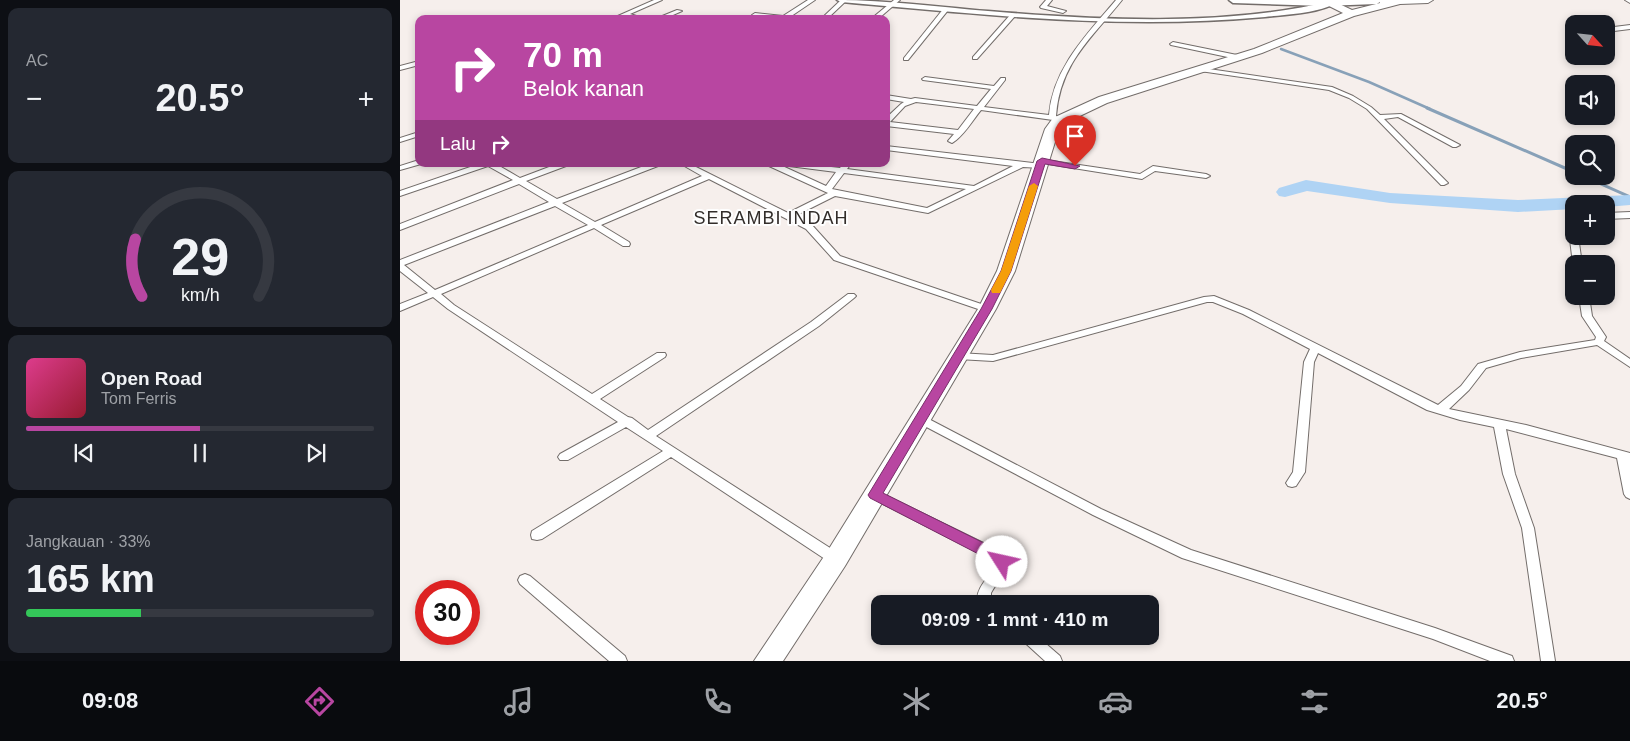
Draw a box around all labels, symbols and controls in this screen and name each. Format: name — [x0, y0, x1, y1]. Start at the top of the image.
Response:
north arrow — [1565, 15, 1615, 65]
map controls — [1565, 15, 1615, 305]
icon: right — [440, 35, 505, 100]
text: 70 m — [523, 35, 603, 74]
text: AC — [26, 52, 48, 69]
button: sound — [1565, 75, 1615, 125]
text: Belok kanan — [523, 76, 644, 101]
text: 20.5° — [155, 77, 245, 119]
text: − — [26, 83, 42, 114]
text: + — [358, 83, 374, 114]
pin — [1054, 115, 1096, 166]
icon: arrive — [1061, 122, 1089, 150]
icon: right — [486, 130, 514, 158]
text: Lalu — [440, 133, 476, 154]
button: search — [1565, 135, 1615, 185]
button: + — [1565, 195, 1615, 245]
district label: SERAMBI INDAH — [693, 208, 849, 228]
text: 29 — [171, 228, 229, 286]
button: − — [1565, 255, 1615, 305]
text: km/h — [181, 285, 219, 305]
text: Open Road — [101, 368, 202, 389]
text: Tom Ferris — [101, 390, 177, 407]
icon: previous — [70, 439, 98, 467]
icon: pause — [186, 439, 214, 467]
icon: next — [302, 439, 330, 467]
text: Jangkauan · 33% — [26, 533, 151, 550]
position arrow — [975, 535, 1027, 587]
text: 165 km — [26, 558, 155, 600]
speed limit sign: 30 — [415, 580, 480, 645]
text: 09:09 · 1 mnt · 410 m — [922, 609, 1108, 630]
icon: directions — [302, 684, 337, 719]
icon: music — [501, 684, 536, 719]
icon: phone — [700, 684, 735, 719]
icon: climate — [899, 684, 934, 719]
icon: car — [1098, 684, 1133, 719]
icon: filters — [1297, 684, 1332, 719]
text: 09:08 — [82, 688, 138, 713]
text: 20.5° — [1496, 688, 1548, 713]

